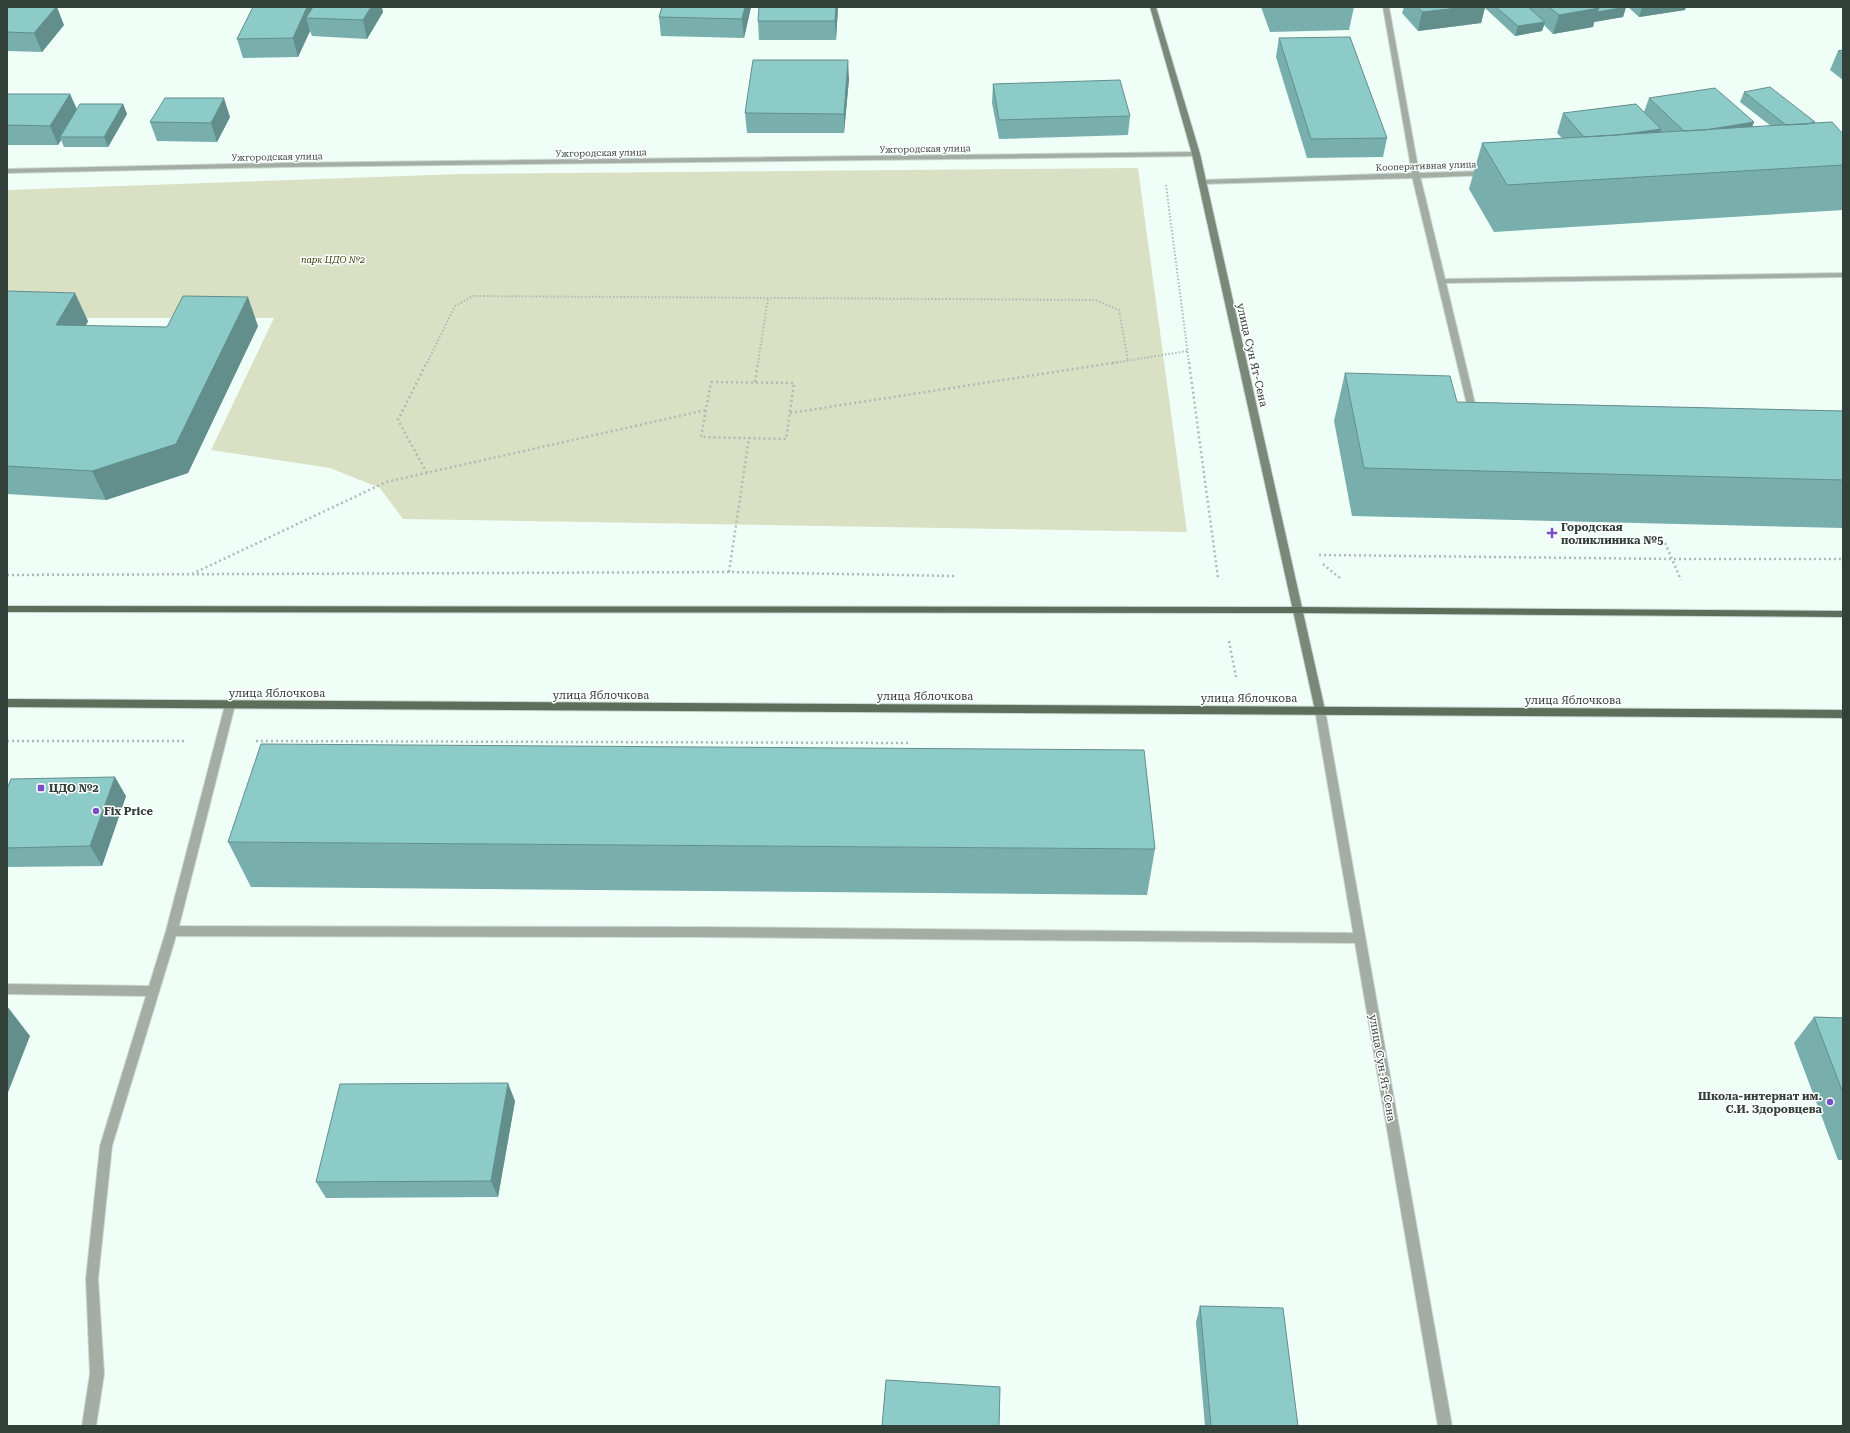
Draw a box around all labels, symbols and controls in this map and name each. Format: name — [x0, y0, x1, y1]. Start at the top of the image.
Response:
street label: Ужгородская улица — [879, 143, 971, 155]
street label: Ужгородская улица — [555, 147, 647, 159]
street label: Ужгородская улица — [231, 151, 323, 163]
street label: Кооперативная улица — [1376, 159, 1477, 173]
park label: парк ЦДО №2 — [301, 255, 365, 265]
street label: улица Сун Ят-Сена — [1234, 302, 1270, 408]
place label: Городская поликлиника №5 — [1561, 521, 1663, 547]
marker: Городская поликлиника №5 — [1546, 527, 1558, 539]
street label: улица Яблочкова — [229, 687, 325, 700]
street label: улица Яблочкова — [553, 689, 649, 702]
street label: улица Яблочкова — [877, 690, 973, 703]
street label: улица Яблочкова — [1201, 692, 1297, 705]
street label: улица Яблочкова — [1525, 694, 1621, 707]
place label: ЦДО №2 — [49, 782, 99, 795]
marker: ЦДО №2 — [36, 783, 46, 793]
place label: Fix Price — [104, 805, 154, 818]
marker: Fix Price — [91, 806, 101, 816]
street label: улица Сун-Ят-Сена — [1366, 1014, 1398, 1122]
place label: Школа-интернат им. С.И. Здоровцева — [1698, 1090, 1823, 1116]
marker: Школа-интернат им. С.И. Здоровцева — [1825, 1097, 1835, 1107]

